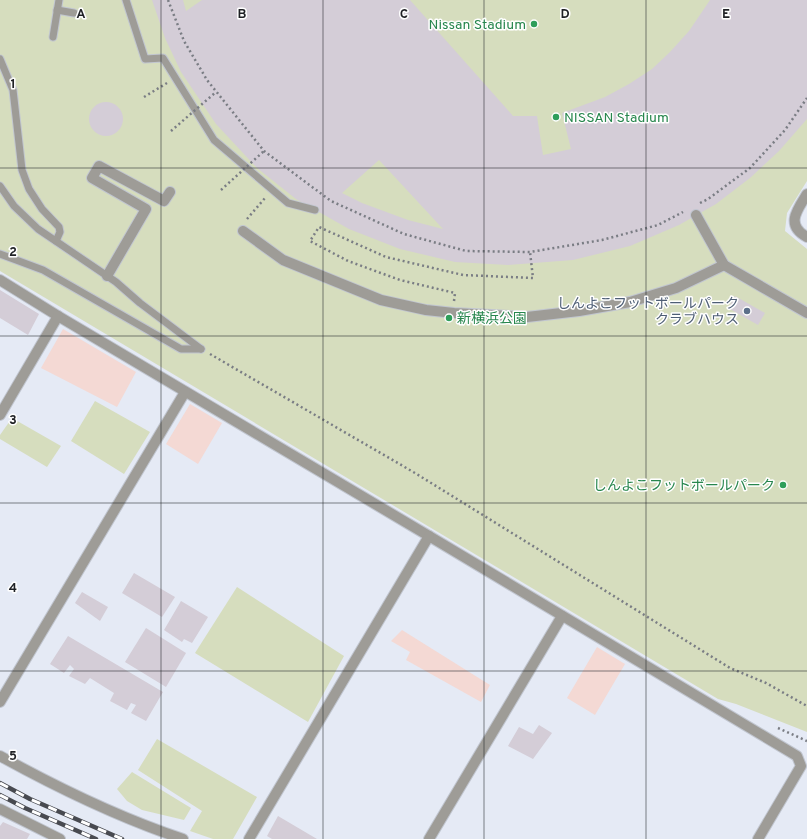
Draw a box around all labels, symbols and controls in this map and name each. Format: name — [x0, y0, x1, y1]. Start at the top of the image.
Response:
text: A — [76, 7, 86, 23]
text: B — [238, 7, 247, 23]
text: C — [400, 7, 408, 23]
text: D — [560, 7, 570, 23]
text: E — [722, 7, 730, 23]
place label: Nissan Stadium — [429, 17, 526, 34]
marker: Nissan Stadium — [529, 19, 539, 29]
text: 1 — [10, 77, 16, 93]
place label: NISSAN Stadium — [564, 110, 669, 127]
marker: NISSAN Stadium — [551, 112, 561, 122]
text: 2 — [9, 245, 17, 261]
place label: しんよこフットボールパーク クラブハウス — [557, 296, 739, 329]
marker: しんよこフットボールパーク クラブハウス — [742, 306, 752, 316]
place label: 新横浜公園 — [457, 311, 527, 328]
marker: 新横浜公園 — [444, 313, 454, 323]
text: 3 — [9, 413, 17, 429]
place label: しんよこフットボールパーク — [593, 478, 775, 495]
marker: しんよこフットボールパーク — [778, 480, 788, 490]
text: 4 — [9, 581, 17, 597]
text: 5 — [9, 749, 17, 765]

